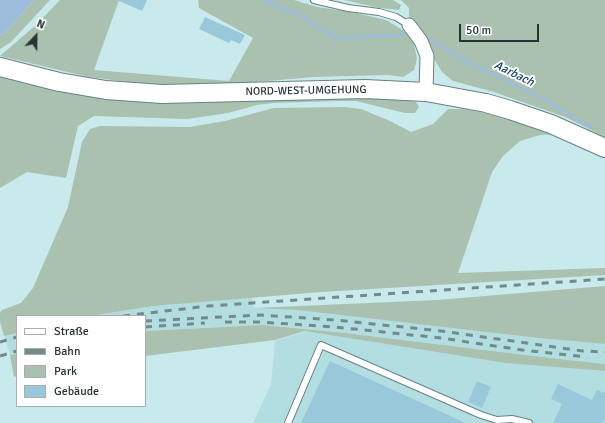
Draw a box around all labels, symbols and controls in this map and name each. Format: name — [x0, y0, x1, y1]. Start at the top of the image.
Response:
north arrow — [16, 16, 56, 56]
scale bar — [461, 16, 541, 42]
text: N — [35, 17, 47, 32]
text: 50 m — [466, 23, 491, 38]
water label: Aarbach — [492, 58, 536, 90]
street label: NORD-WEST-UMGEHUNG — [245, 83, 367, 99]
legend — [16, 315, 146, 407]
text: Straße — [54, 324, 89, 339]
text: Bahn — [54, 344, 80, 359]
text: Park — [54, 364, 77, 379]
text: Gebäude — [54, 384, 99, 399]

